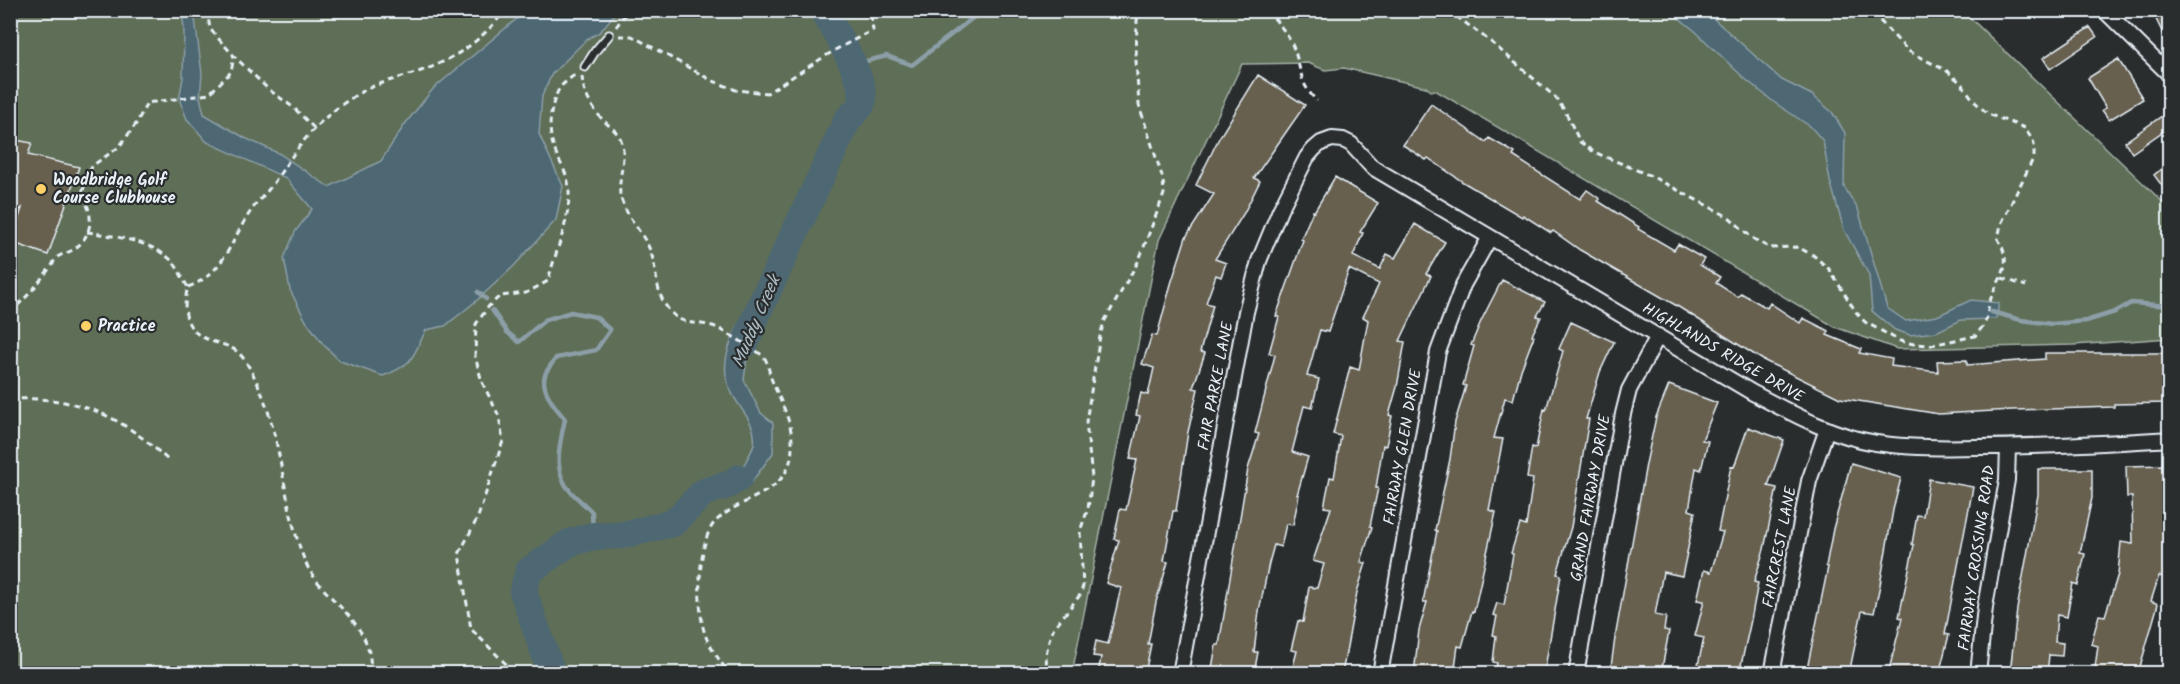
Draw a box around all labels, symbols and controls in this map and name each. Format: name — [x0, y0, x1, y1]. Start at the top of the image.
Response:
place label: Woodbridge Golf Course Clubhouse — [53, 168, 176, 211]
marker: Woodbridge Golf Course Clubhouse — [34, 182, 48, 196]
water label: Muddy Creek — [725, 269, 790, 373]
street label: HIGHLANDS RIDGE DRIVE — [1637, 296, 1809, 410]
place label: Practice — [98, 314, 156, 339]
marker: Practice — [79, 319, 93, 333]
street label: FAIR PARKE LANE — [1191, 319, 1241, 452]
street label: FAIRWAY GLEN DRIVE — [1377, 366, 1429, 527]
street label: GRAND FAIRWAY DRIVE — [1564, 412, 1618, 583]
street label: FAIRWAY CROSSING ROAD — [1952, 464, 2002, 652]
street label: FAIRCREST LANE — [1756, 484, 1804, 610]

